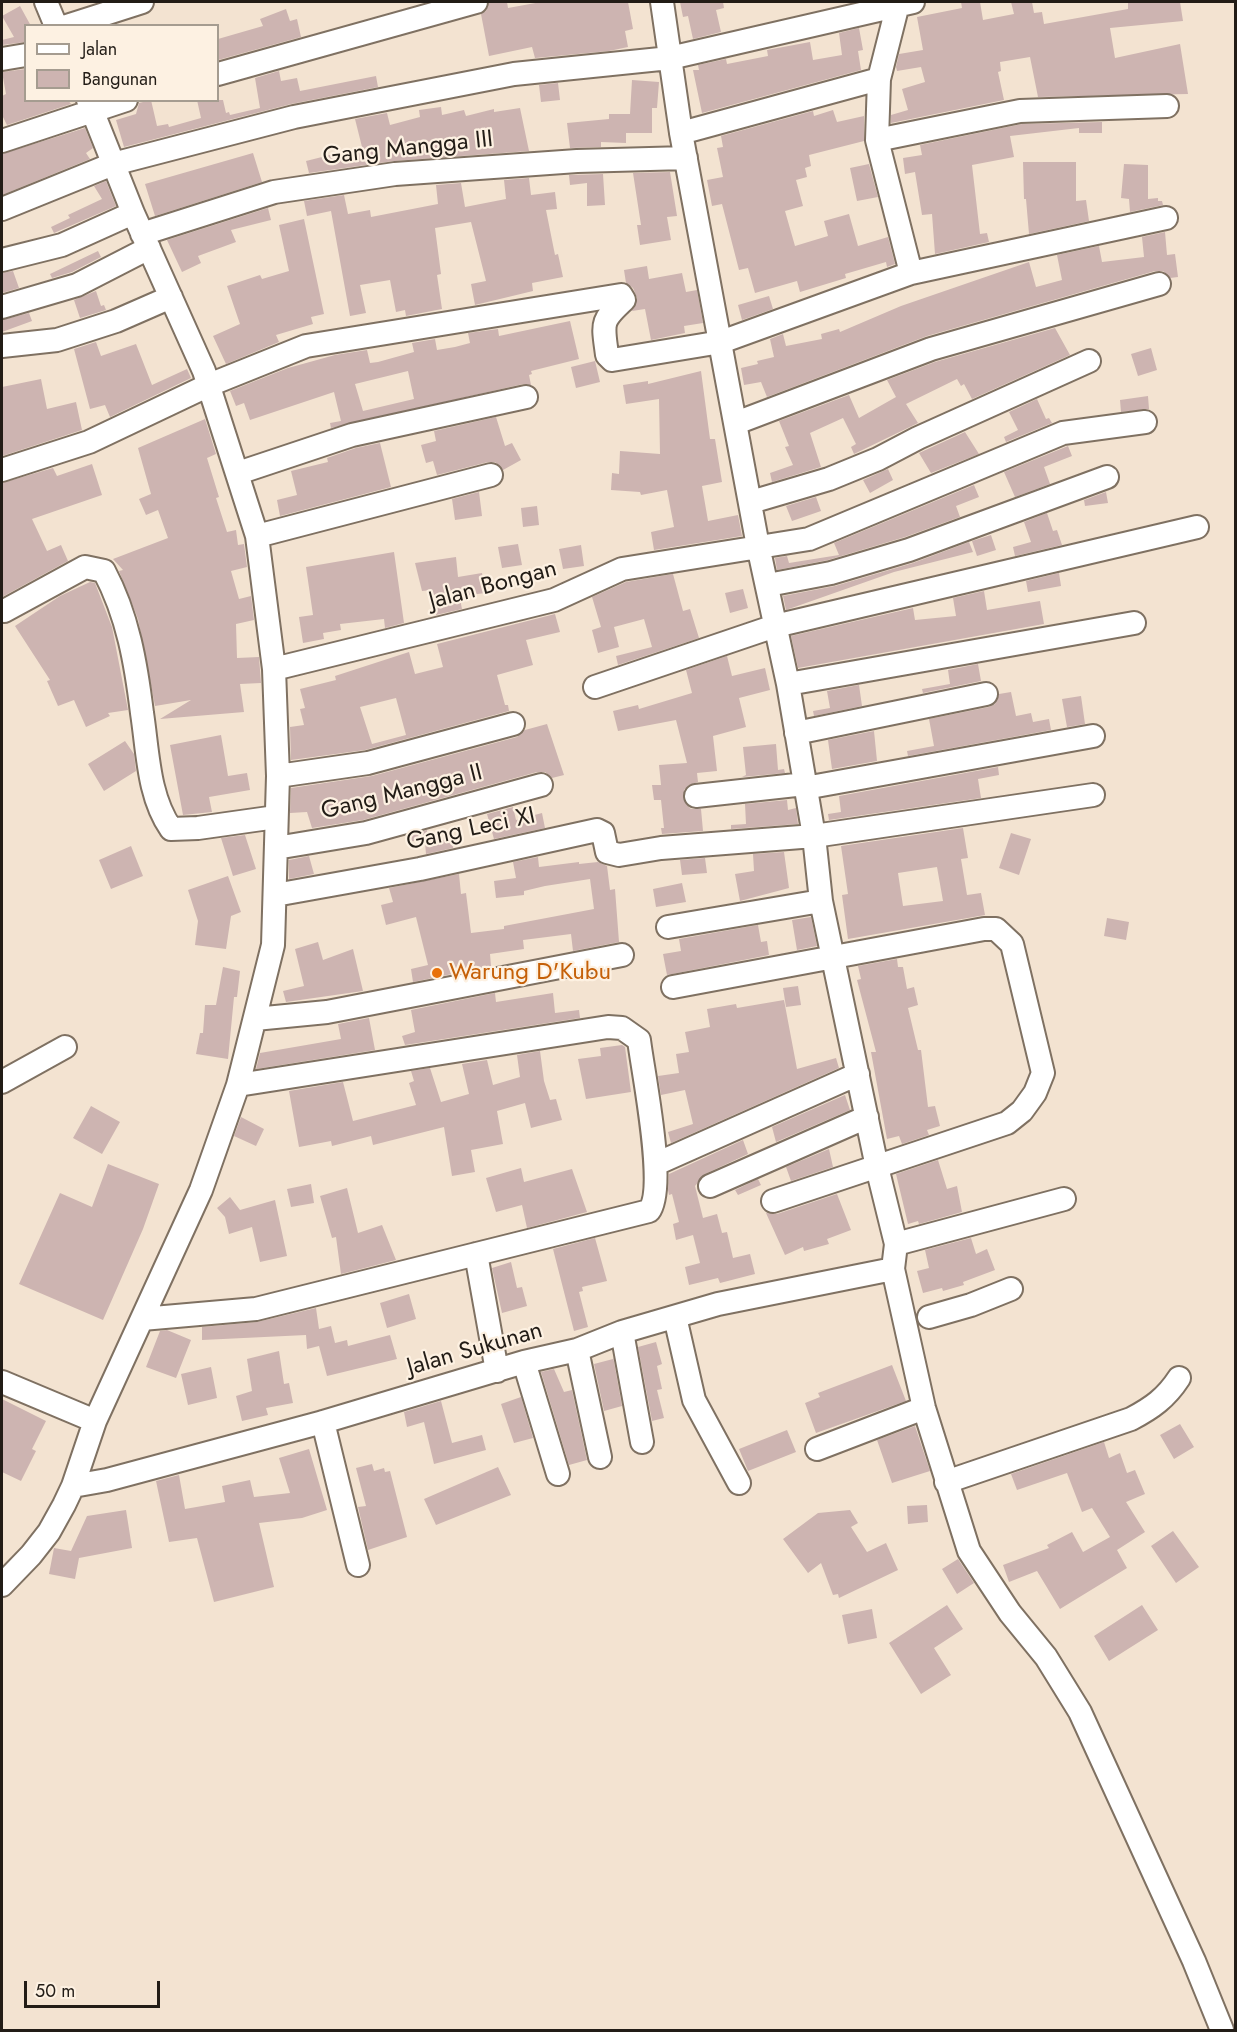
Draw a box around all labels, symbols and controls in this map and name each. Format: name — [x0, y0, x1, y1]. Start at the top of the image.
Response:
legend — [24, 24, 219, 102]
text: Jalan — [82, 36, 117, 62]
text: Bangunan — [82, 66, 157, 92]
street label: Gang Mangga III — [321, 126, 495, 172]
street label: Jalan Bongan — [426, 555, 560, 617]
street label: Gang Mangga II — [318, 759, 486, 827]
street label: Gang Leci XI — [404, 802, 538, 858]
place label: Warung D'Kubu — [449, 959, 611, 987]
marker: Warung D'Kubu — [430, 966, 444, 980]
street label: Jalan Sukunan — [404, 1317, 546, 1383]
scale bar — [27, 1969, 164, 2007]
text: 50 m — [35, 1978, 75, 2004]

